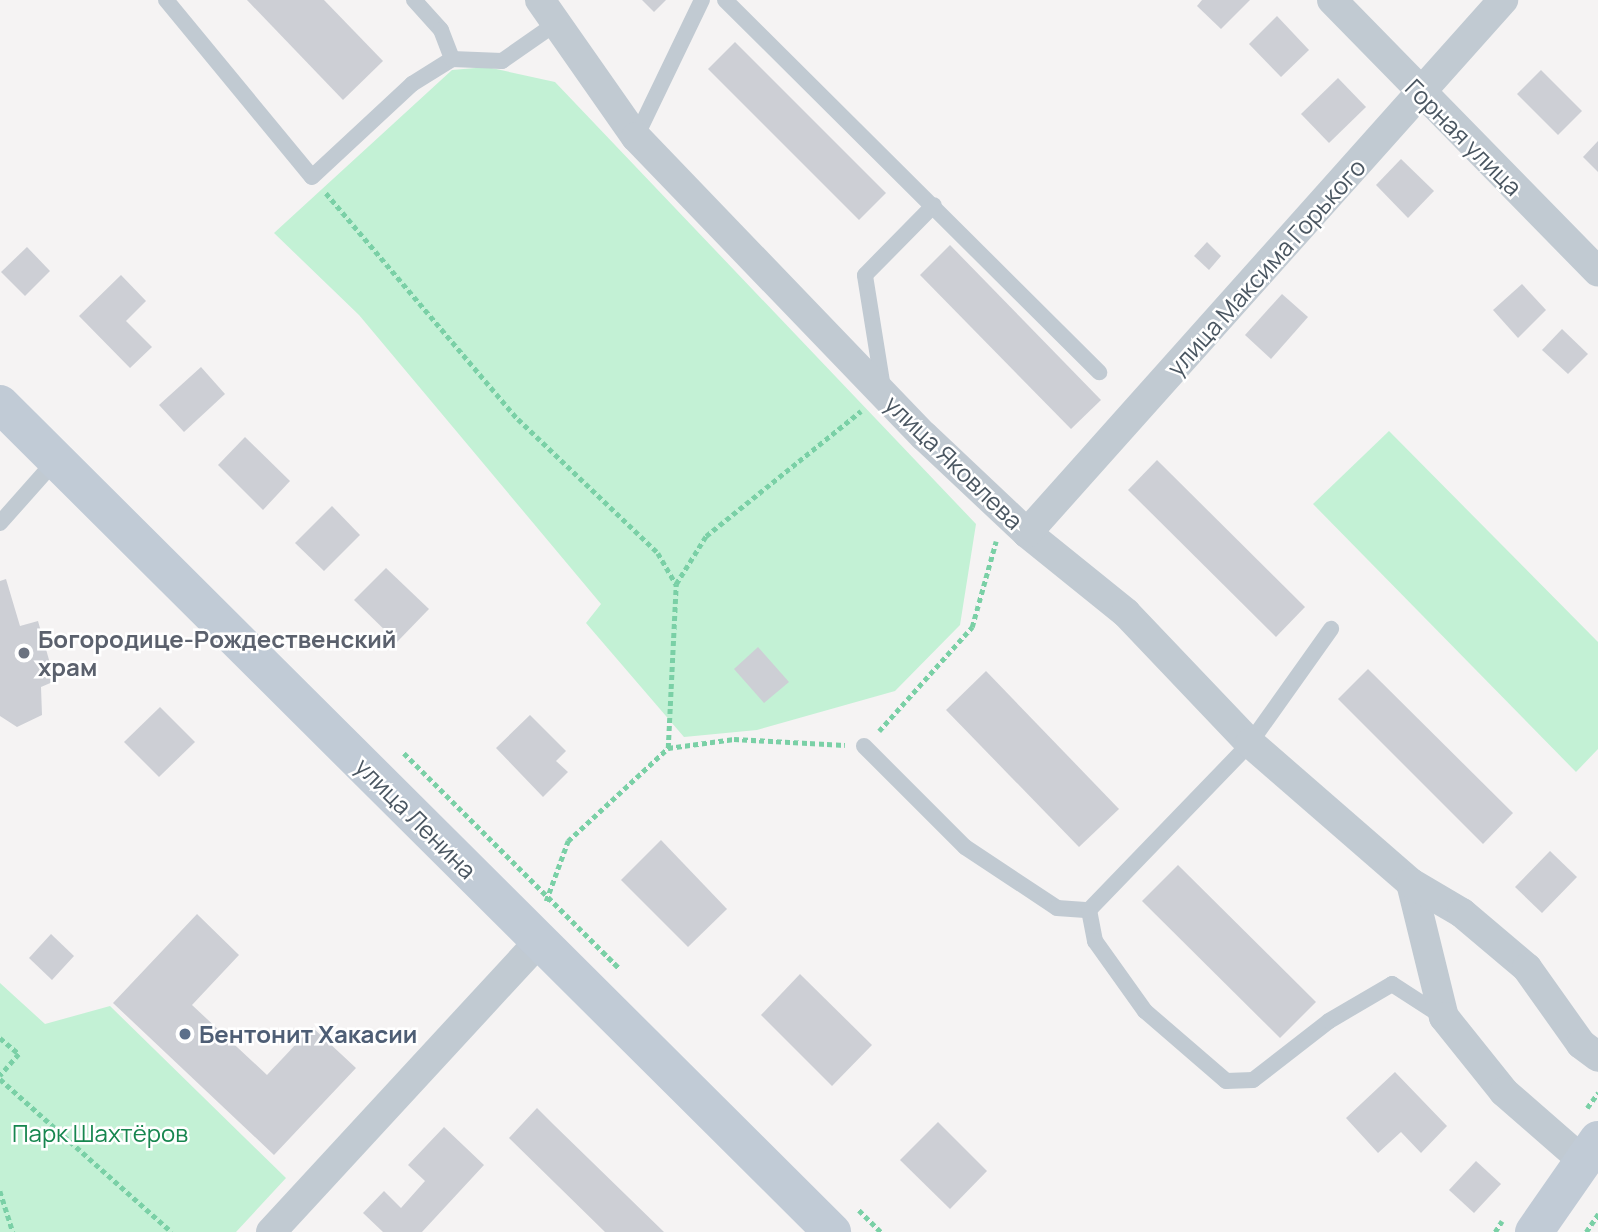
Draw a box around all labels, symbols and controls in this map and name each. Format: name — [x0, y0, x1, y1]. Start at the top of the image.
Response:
street label: Горная улица — [1400, 73, 1528, 201]
street label: улица Максима Горького — [1161, 152, 1371, 382]
street label: улица Яковлева — [879, 389, 1029, 535]
place label: Богородице-Рождественский храм — [38, 625, 396, 681]
marker: Богородице-Рождественский храм — [16, 645, 32, 661]
street label: улица Ленина — [350, 752, 482, 884]
place label: Бентонит Хакасии — [199, 1020, 417, 1048]
marker: Бентонит Хакасии — [177, 1026, 193, 1042]
park label: Парк Шахтёров — [12, 1119, 188, 1147]

